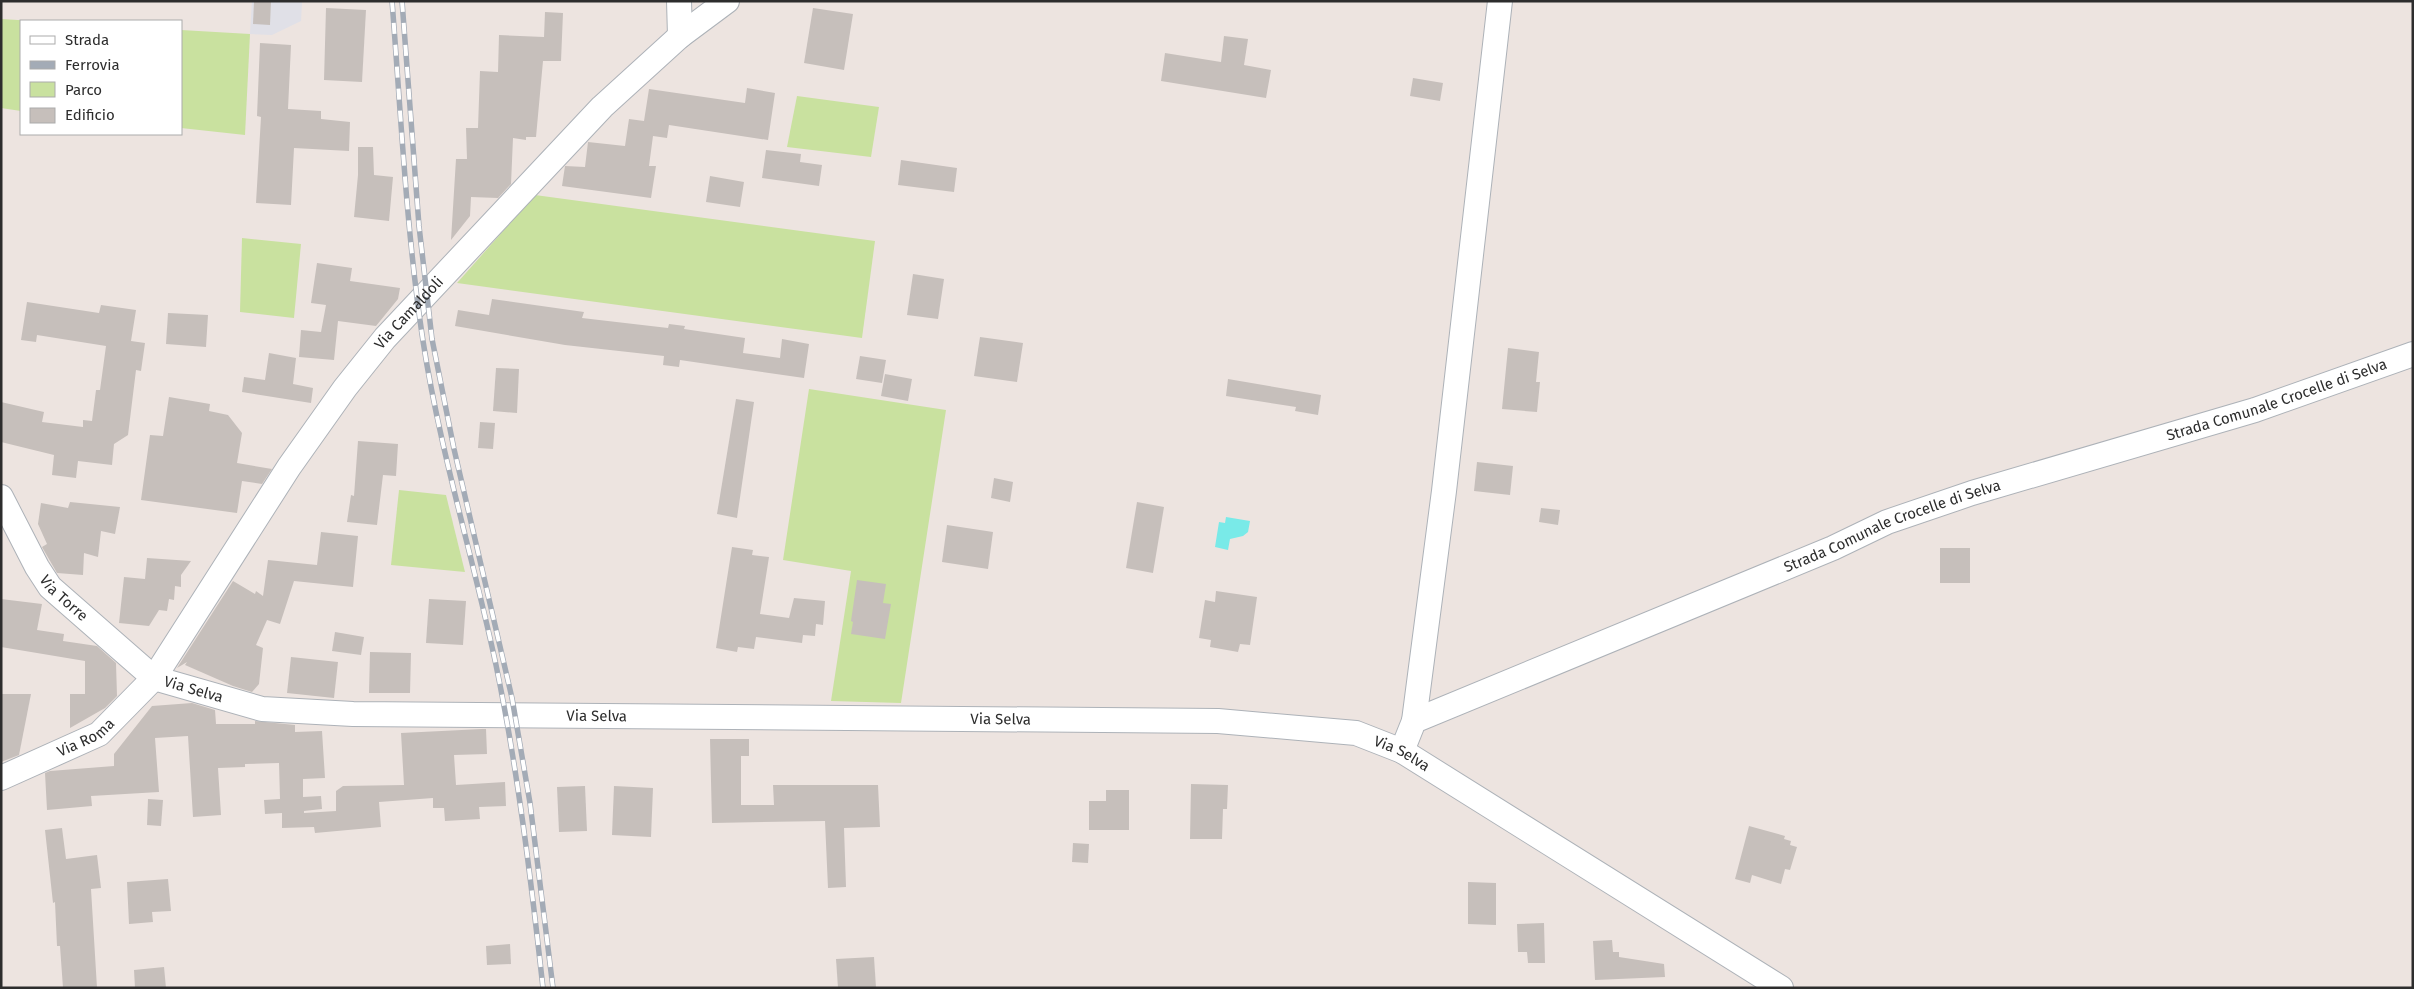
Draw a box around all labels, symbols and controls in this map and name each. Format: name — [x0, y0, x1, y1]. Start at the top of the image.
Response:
legend — [20, 20, 182, 135]
text: Strada — [65, 31, 109, 49]
text: Ferrovia — [65, 56, 120, 74]
text: Parco — [65, 81, 102, 99]
text: Edificio — [65, 106, 115, 124]
street label: Via Camaldoli — [371, 273, 447, 353]
street label: Strada Comunale Crocelle di Selva — [2164, 355, 2389, 445]
street label: Strada Comunale Crocelle di Selva — [1781, 476, 2003, 576]
street label: Via Torre — [36, 572, 92, 625]
street label: Via Selva — [162, 672, 225, 706]
street label: Via Selva — [566, 707, 627, 725]
street label: Via Selva — [970, 710, 1031, 728]
street label: Via Roma — [54, 715, 118, 761]
street label: Via Selva — [1371, 732, 1433, 775]

